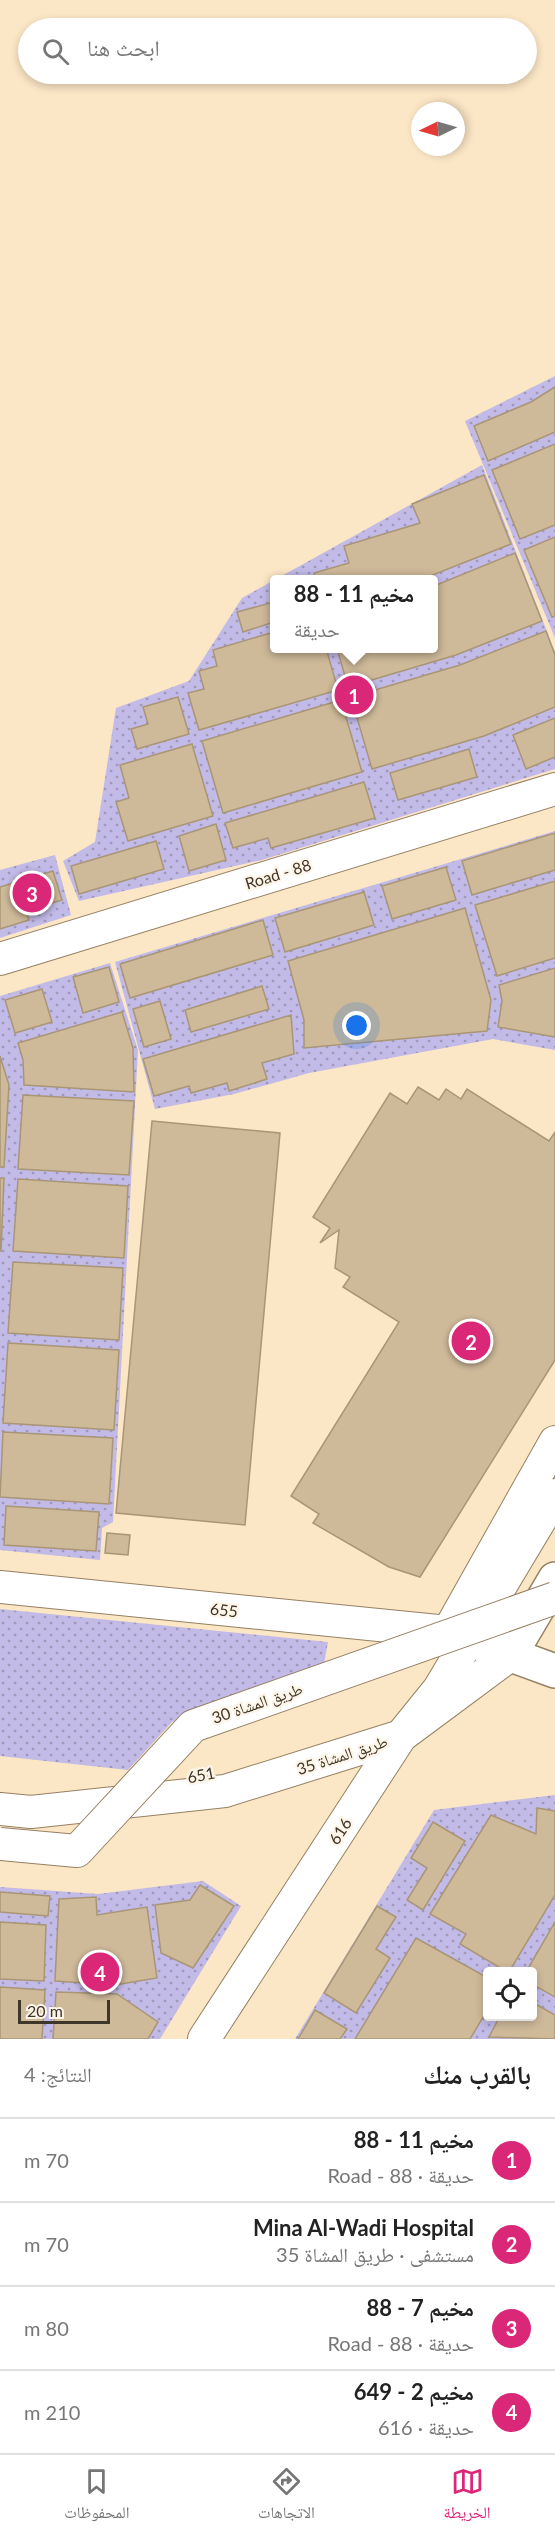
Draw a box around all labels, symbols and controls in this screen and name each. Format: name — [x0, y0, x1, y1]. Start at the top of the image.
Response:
search box — [18, 18, 537, 84]
text: ابحث هنا — [87, 34, 160, 61]
icon: search — [39, 35, 72, 68]
north arrow — [411, 102, 465, 156]
popup — [270, 575, 438, 653]
text: مخيم 11 - 88 — [294, 580, 414, 607]
text: حديقة — [294, 617, 340, 641]
pin: 1 — [334, 672, 374, 718]
street label: Road - 88 — [242, 854, 313, 893]
pin: 3 — [12, 870, 51, 916]
your location — [342, 1011, 371, 1040]
pin: 2 — [452, 1318, 490, 1364]
street label: 655 — [209, 1599, 239, 1620]
street label: طريق المشاة 30 — [209, 1678, 305, 1729]
street label: طريق المشاة 35 — [294, 1731, 390, 1780]
street label: 651 — [185, 1763, 216, 1786]
street label: 616 — [324, 1814, 355, 1848]
pin: 4 — [80, 1950, 120, 1994]
map controls — [483, 1967, 537, 2021]
button: locate — [483, 1967, 537, 2021]
scale bar — [18, 1997, 110, 2024]
text: 20 m — [27, 2001, 63, 2020]
text: بالقرب منك — [423, 2058, 531, 2090]
text: النتائج: 4 — [24, 2062, 92, 2086]
text: مخيم 11 - 88 — [354, 2126, 474, 2153]
text: 70 m — [24, 2148, 69, 2172]
text: 1 — [506, 2148, 517, 2172]
text: حديقة · Road - 88 — [327, 2163, 474, 2187]
text: Mina Al-Wadi Hospital — [253, 2214, 474, 2241]
text: 70 m — [24, 2232, 69, 2256]
text: 2 — [506, 2232, 517, 2256]
text: مستشفى · طريق المشاة 35 — [276, 2242, 474, 2266]
text: مخيم 7 - 88 — [366, 2294, 474, 2321]
text: 80 m — [24, 2316, 69, 2340]
text: 3 — [506, 2316, 517, 2340]
text: حديقة · Road - 88 — [327, 2331, 474, 2355]
text: مخيم 2 - 649 — [354, 2378, 474, 2405]
text: 210 m — [24, 2400, 80, 2424]
text: 4 — [506, 2400, 517, 2424]
text: حديقة · 616 — [378, 2415, 474, 2439]
tab: المحفوظات — [64, 2465, 129, 2528]
tab: الاتجاهات — [258, 2465, 315, 2528]
tab: الخريطة — [444, 2465, 491, 2528]

